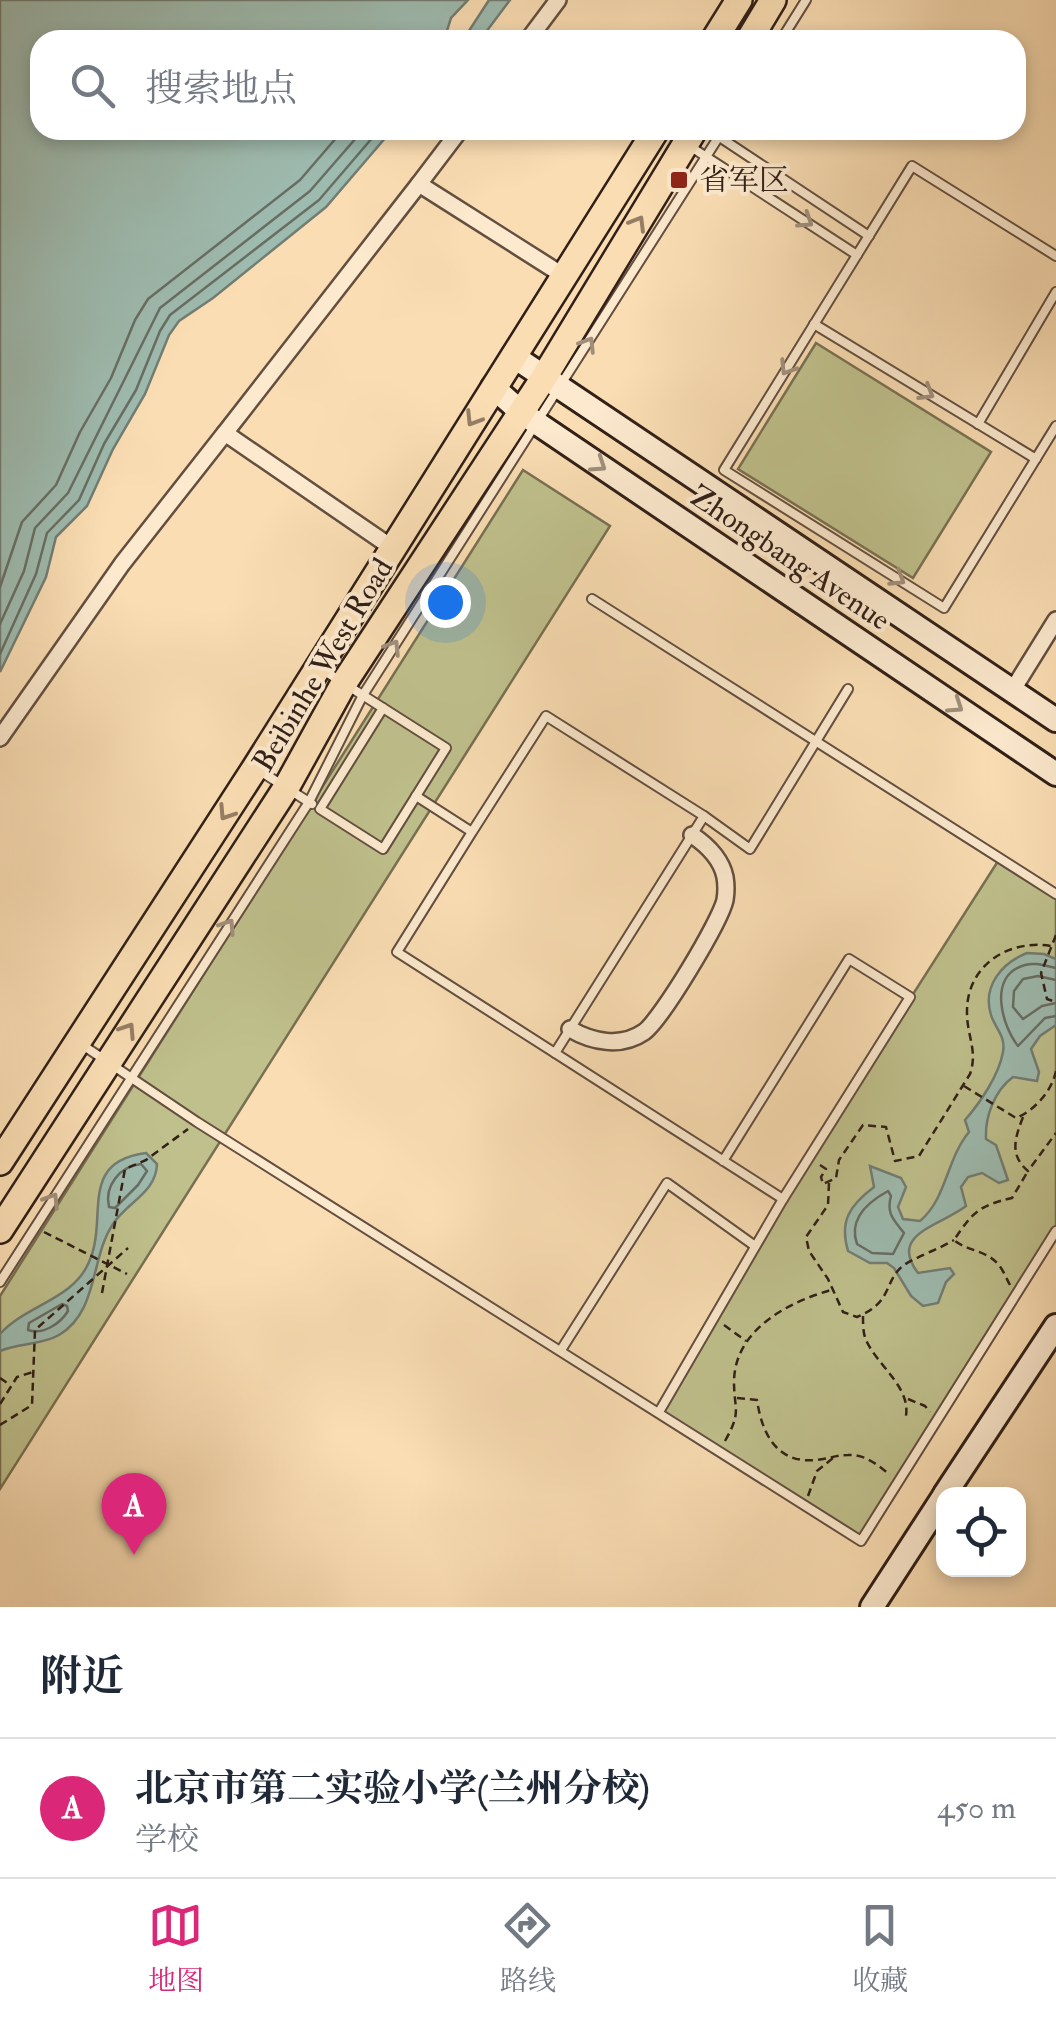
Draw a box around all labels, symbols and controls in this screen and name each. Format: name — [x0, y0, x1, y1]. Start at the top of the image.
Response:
search box — [30, 30, 1026, 140]
icon: search — [65, 58, 120, 113]
text: 搜索地点 — [145, 65, 297, 113]
place label: 省军区 — [699, 162, 789, 199]
marker: 省军区 — [668, 169, 690, 191]
one-way arrow — [795, 209, 813, 228]
one-way arrow — [626, 216, 645, 234]
one-way arrow — [576, 337, 595, 355]
one-way arrow — [780, 357, 799, 375]
one-way arrow — [916, 381, 934, 400]
one-way arrow — [466, 408, 485, 426]
one-way arrow — [589, 453, 607, 472]
street label: Zhongbang Avenue — [683, 477, 897, 639]
street label: Beibinhe West Road — [245, 552, 401, 778]
one-way arrow — [887, 566, 905, 585]
your location — [420, 577, 471, 628]
one-way arrow — [381, 640, 400, 658]
one-way arrow — [944, 694, 963, 712]
one-way arrow — [219, 802, 238, 820]
one-way arrow — [215, 919, 234, 937]
one-way arrow — [116, 1023, 134, 1042]
one-way arrow — [40, 1192, 59, 1210]
pin: A — [102, 1472, 166, 1555]
map controls — [936, 1487, 1026, 1577]
button: locate — [936, 1487, 1026, 1577]
text: 附近 — [40, 1651, 124, 1703]
text: 北京市第二实验小学(兰州分校) — [135, 1765, 650, 1813]
text: A — [62, 1788, 83, 1828]
text: 450 m — [937, 1788, 1016, 1828]
text: 学校 — [135, 1820, 199, 1860]
tab: 地图 — [148, 1898, 204, 1999]
tab: 路线 — [500, 1898, 556, 1999]
tab: 收藏 — [852, 1898, 908, 1999]

